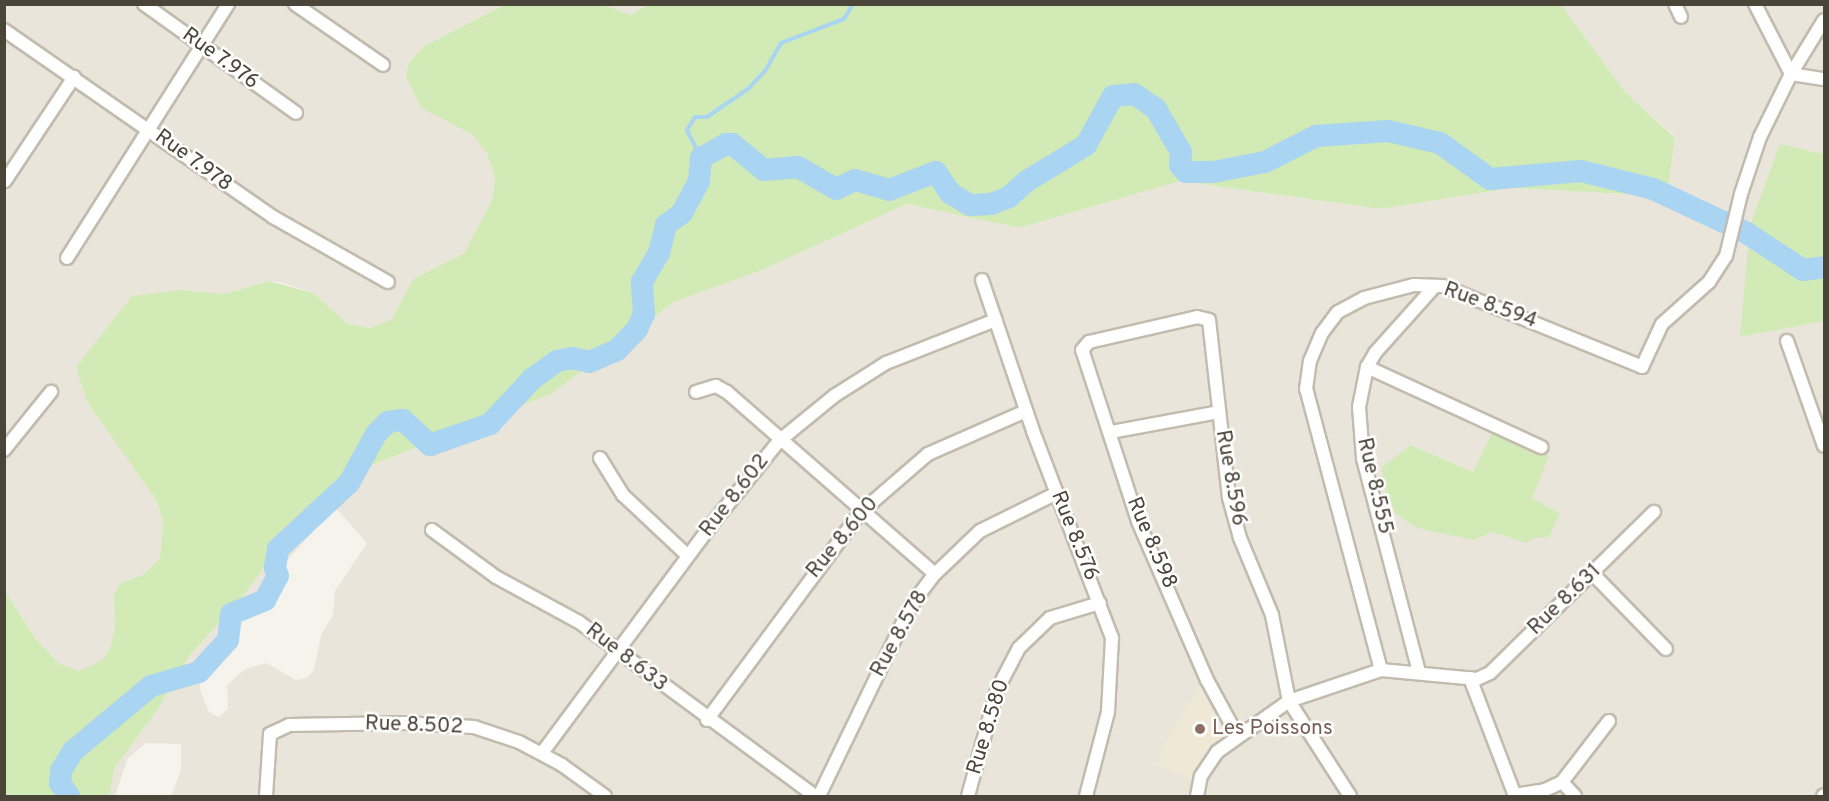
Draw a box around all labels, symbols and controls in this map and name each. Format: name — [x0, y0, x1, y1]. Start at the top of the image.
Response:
street label: Rue 7.976 — [176, 22, 264, 96]
street label: Rue 7.978 — [149, 124, 237, 198]
street label: Rue 8.594 — [1440, 277, 1540, 335]
street label: Rue 8.596 — [1209, 428, 1251, 528]
street label: Rue 8.555 — [1351, 435, 1397, 537]
street label: Rue 8.602 — [695, 450, 775, 542]
street label: Rue 8.576 — [1045, 488, 1103, 584]
street label: Rue 8.600 — [802, 492, 884, 584]
street label: Rue 8.598 — [1120, 493, 1182, 593]
street label: Rue 8.631 — [1523, 559, 1607, 641]
street label: Rue 8.578 — [866, 586, 934, 682]
street label: Rue 8.633 — [580, 618, 672, 698]
street label: Rue 8.580 — [963, 676, 1015, 778]
street label: Rue 8.502 — [364, 712, 464, 740]
place label: Les Poissons — [1212, 716, 1333, 742]
marker: Les Poissons — [1193, 722, 1207, 736]

